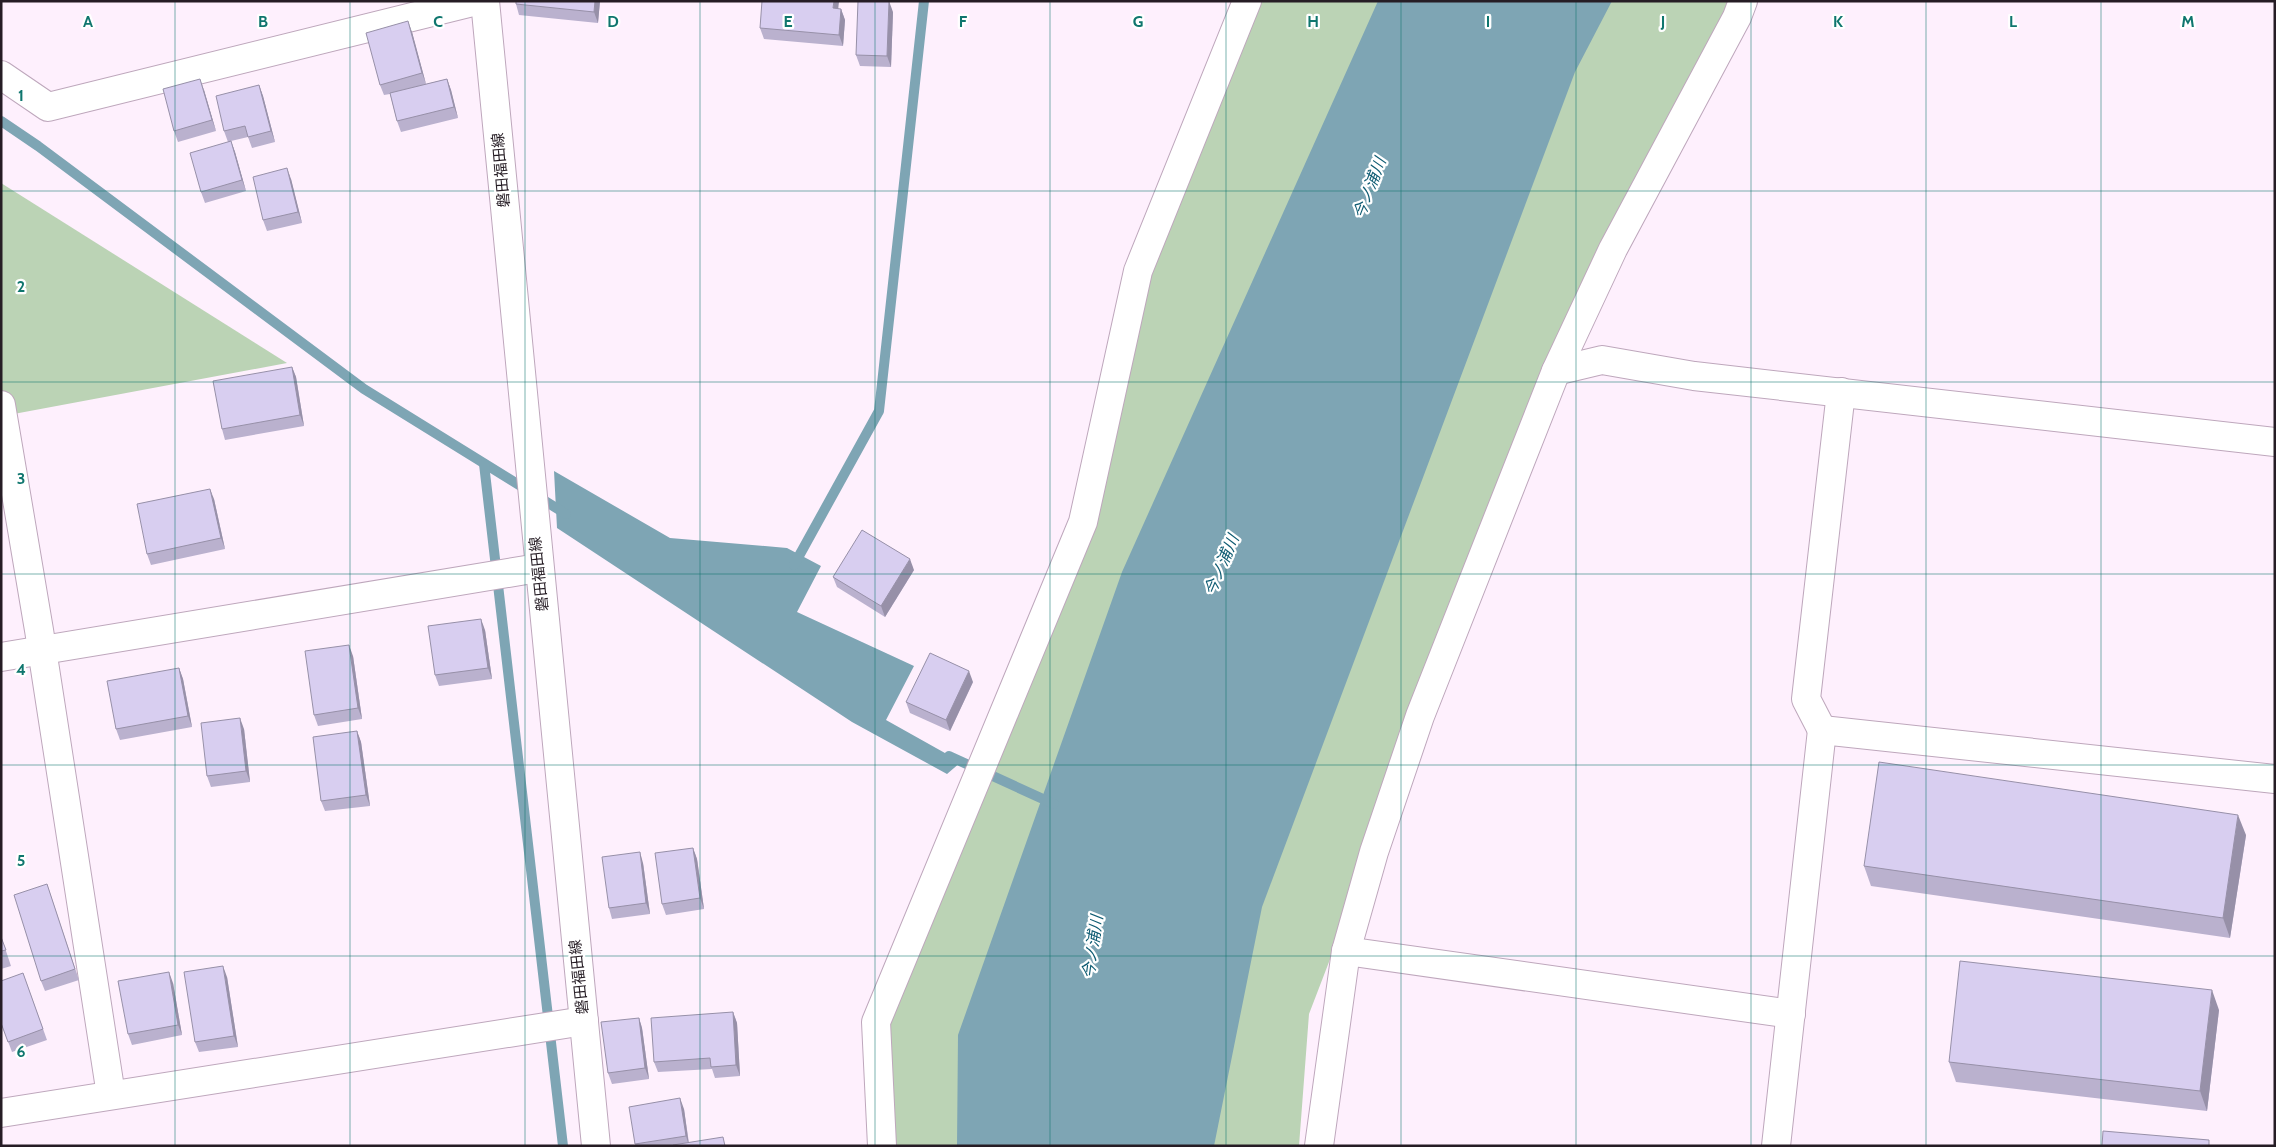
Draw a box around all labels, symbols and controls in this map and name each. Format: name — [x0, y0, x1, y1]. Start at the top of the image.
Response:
text: A — [83, 12, 93, 31]
text: B — [258, 12, 268, 31]
text: C — [433, 12, 443, 31]
text: D — [607, 12, 619, 31]
text: E — [783, 12, 793, 31]
text: F — [959, 12, 968, 31]
text: G — [1133, 12, 1143, 31]
text: H — [1307, 12, 1319, 31]
text: I — [1486, 12, 1490, 31]
text: J — [1660, 12, 1665, 31]
text: K — [1833, 12, 1843, 31]
text: L — [2009, 12, 2017, 31]
text: M — [2181, 12, 2195, 31]
text: 1 — [18, 86, 24, 105]
street label: 磐田福田線 — [489, 132, 513, 208]
water label: 今ノ浦川 — [1349, 153, 1391, 221]
text: 2 — [17, 277, 25, 296]
text: 3 — [17, 469, 25, 488]
water label: 今ノ浦川 — [1200, 530, 1243, 598]
street label: 磐田福田線 — [526, 536, 552, 612]
text: 4 — [16, 660, 26, 679]
text: 5 — [17, 851, 25, 870]
water label: 今ノ浦川 — [1079, 912, 1107, 980]
street label: 磐田福田線 — [566, 939, 592, 1015]
text: 6 — [17, 1042, 26, 1061]

